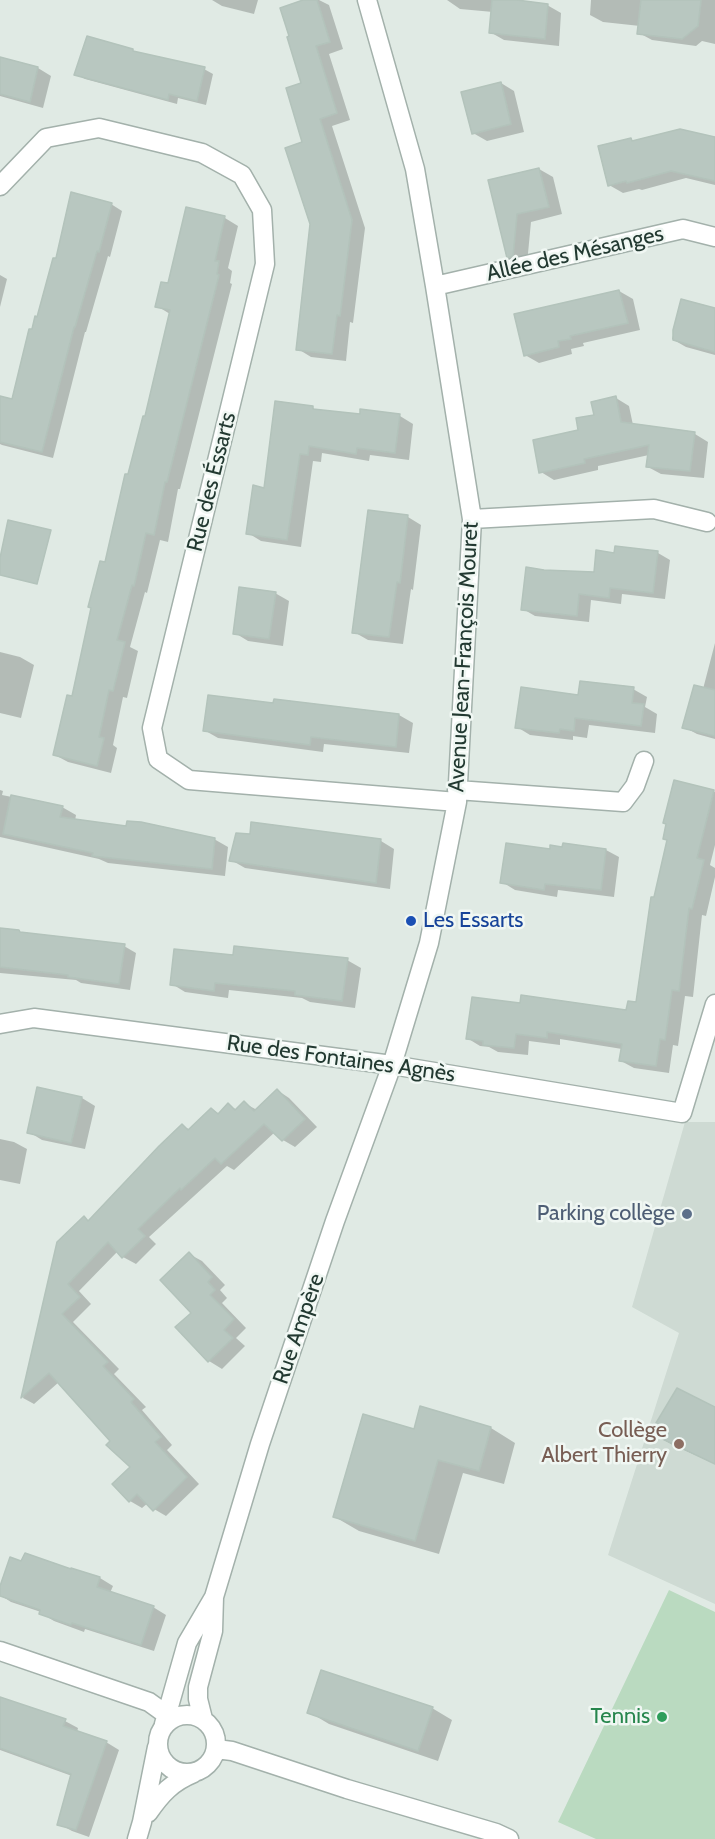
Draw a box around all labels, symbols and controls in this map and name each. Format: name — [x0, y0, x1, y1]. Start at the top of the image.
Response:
street label: Allée des Mésanges — [484, 221, 666, 287]
street label: Rue des Éssarts — [182, 410, 242, 554]
street label: Avenue Jean-François Mouret — [444, 521, 484, 793]
place label: Les Essarts — [423, 908, 523, 934]
marker: Les Essarts — [404, 914, 418, 928]
street label: Rue des Fontaines Agnès — [225, 1030, 457, 1088]
place label: Parking collège — [537, 1201, 675, 1227]
marker: Parking collège — [680, 1207, 694, 1221]
street label: Rue Ampère — [268, 1270, 330, 1388]
place label: Collège Albert Thierry — [541, 1418, 667, 1470]
marker: Collège Albert Thierry — [672, 1437, 686, 1451]
place label: Tennis — [590, 1704, 650, 1730]
marker: Tennis — [655, 1710, 669, 1724]

